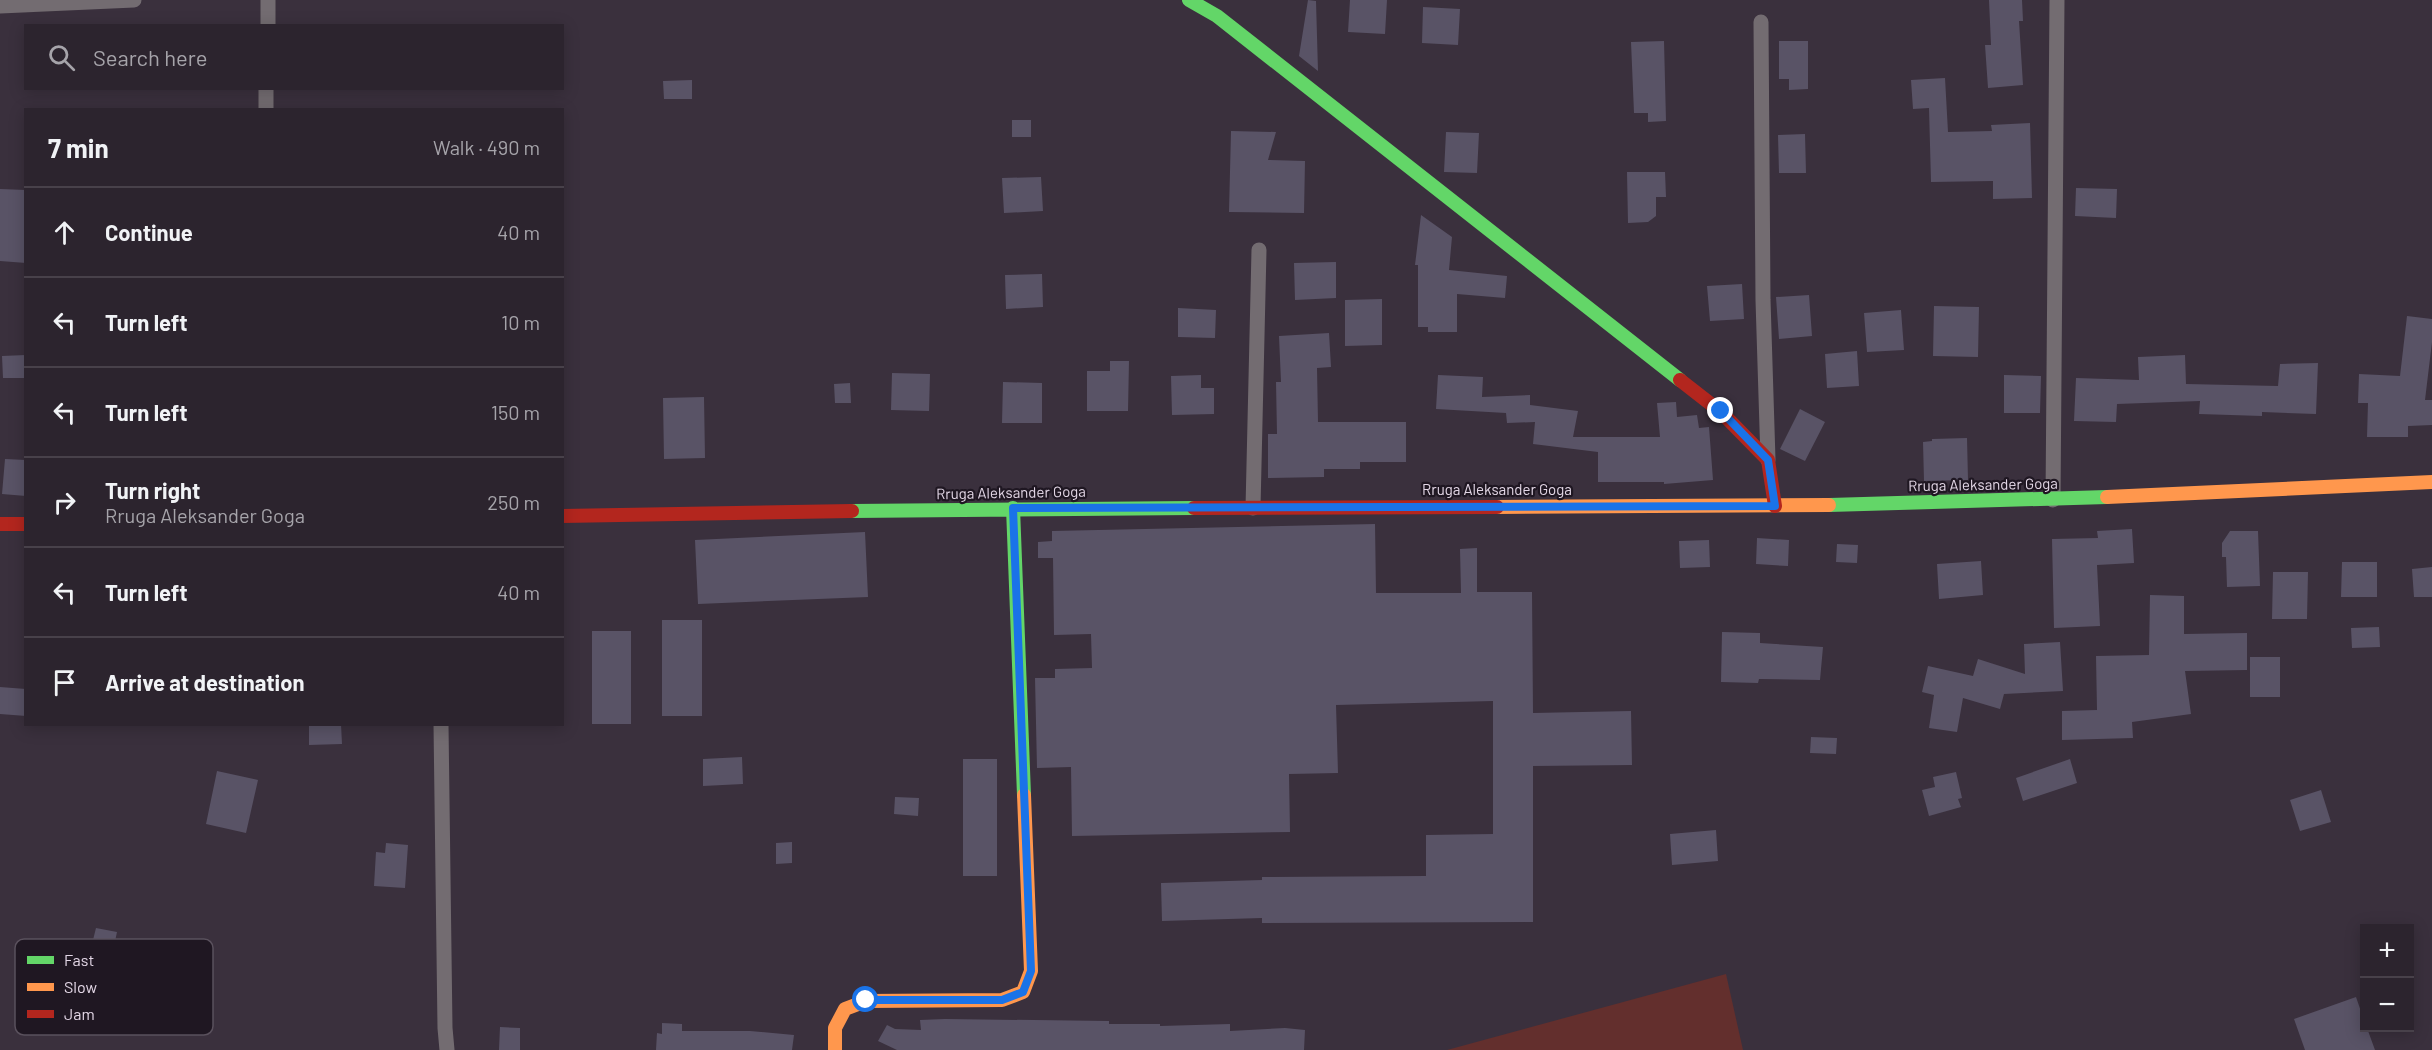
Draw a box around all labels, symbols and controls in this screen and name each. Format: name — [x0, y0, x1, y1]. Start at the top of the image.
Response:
search box — [24, 24, 564, 90]
icon: search — [45, 41, 78, 74]
text: Search here — [93, 44, 207, 70]
text: 7 min — [48, 132, 109, 163]
text: Walk · 490 m — [433, 135, 540, 159]
icon: ahead — [48, 216, 81, 249]
text: Continue — [105, 219, 193, 245]
text: 40 m — [497, 220, 540, 244]
icon: left — [48, 306, 81, 339]
text: Turn left — [105, 309, 188, 335]
text: 10 m — [501, 310, 540, 334]
icon: left — [48, 396, 81, 429]
route end — [1707, 397, 1733, 423]
text: Turn left — [105, 399, 188, 425]
text: 150 m — [491, 400, 540, 424]
street label: Rruga Aleksander Goga — [1908, 474, 2058, 494]
text: Turn right — [105, 477, 200, 503]
street label: Rruga Aleksander Goga — [1422, 480, 1572, 498]
street label: Rruga Aleksander Goga — [936, 482, 1086, 502]
icon: right — [48, 486, 81, 519]
text: 250 m — [487, 490, 540, 514]
text: Rruga Aleksander Goga — [105, 503, 305, 527]
icon: left — [48, 576, 81, 609]
text: Turn left — [105, 579, 188, 605]
text: 40 m — [497, 580, 540, 604]
icon: arrive — [48, 666, 81, 699]
text: Arrive at destination — [105, 669, 304, 695]
map controls — [2360, 924, 2414, 1032]
button: + — [2360, 924, 2414, 978]
legend — [15, 939, 213, 1035]
text: Fast — [64, 950, 94, 969]
text: Slow — [64, 977, 97, 996]
button: − — [2360, 978, 2414, 1032]
route start — [852, 986, 878, 1012]
text: Jam — [64, 1004, 95, 1023]

